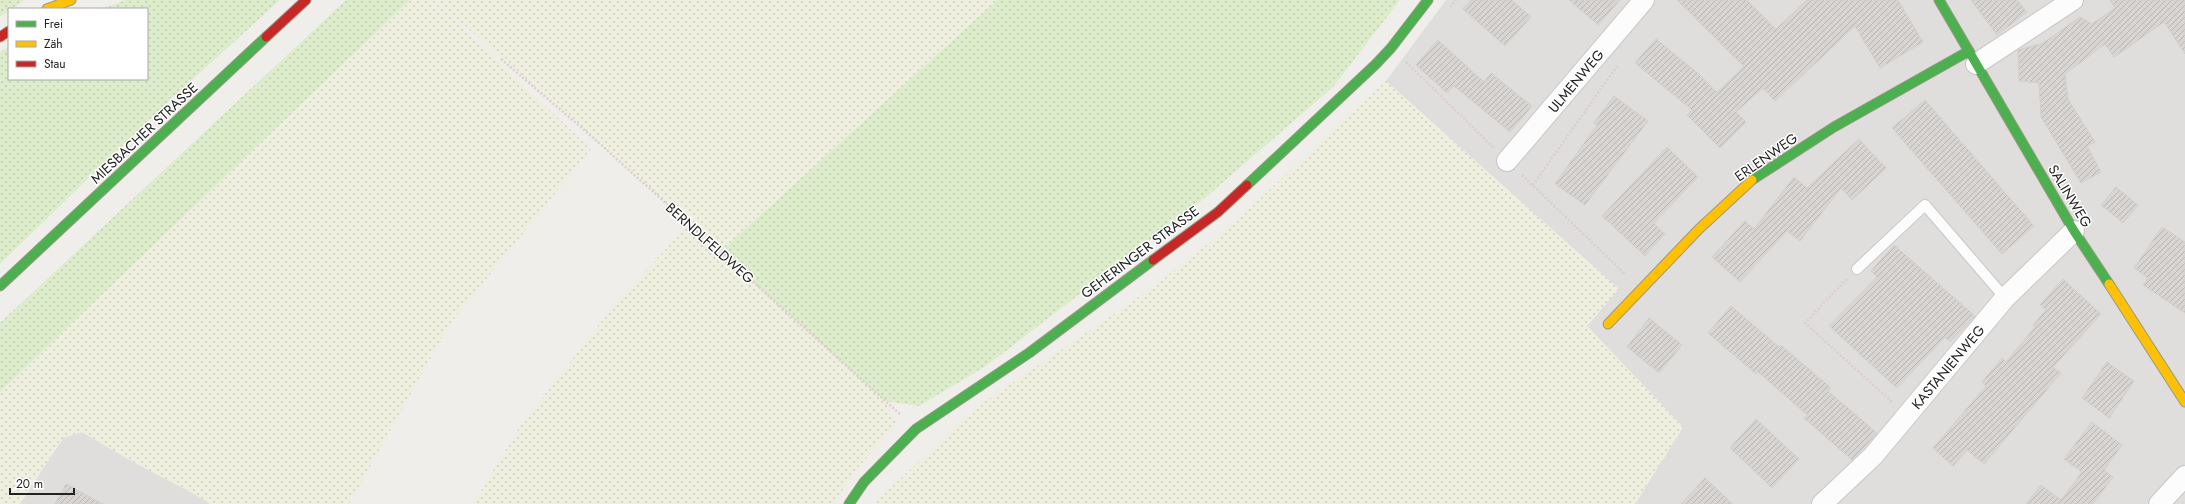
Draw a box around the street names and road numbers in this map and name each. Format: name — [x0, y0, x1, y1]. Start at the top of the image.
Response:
street label: ULMENWEG — [1543, 45, 1609, 117]
street label: MIESBACHER STRASSE — [86, 78, 202, 188]
street label: ERLENWEG — [1730, 128, 1802, 186]
street label: SALINWEG — [2043, 161, 2097, 231]
street label: BERNDLFELDWEG — [661, 198, 759, 288]
street label: GEHERINGER STRASSE — [1077, 201, 1203, 303]
street label: KASTANIENWEG — [1907, 320, 1989, 413]

